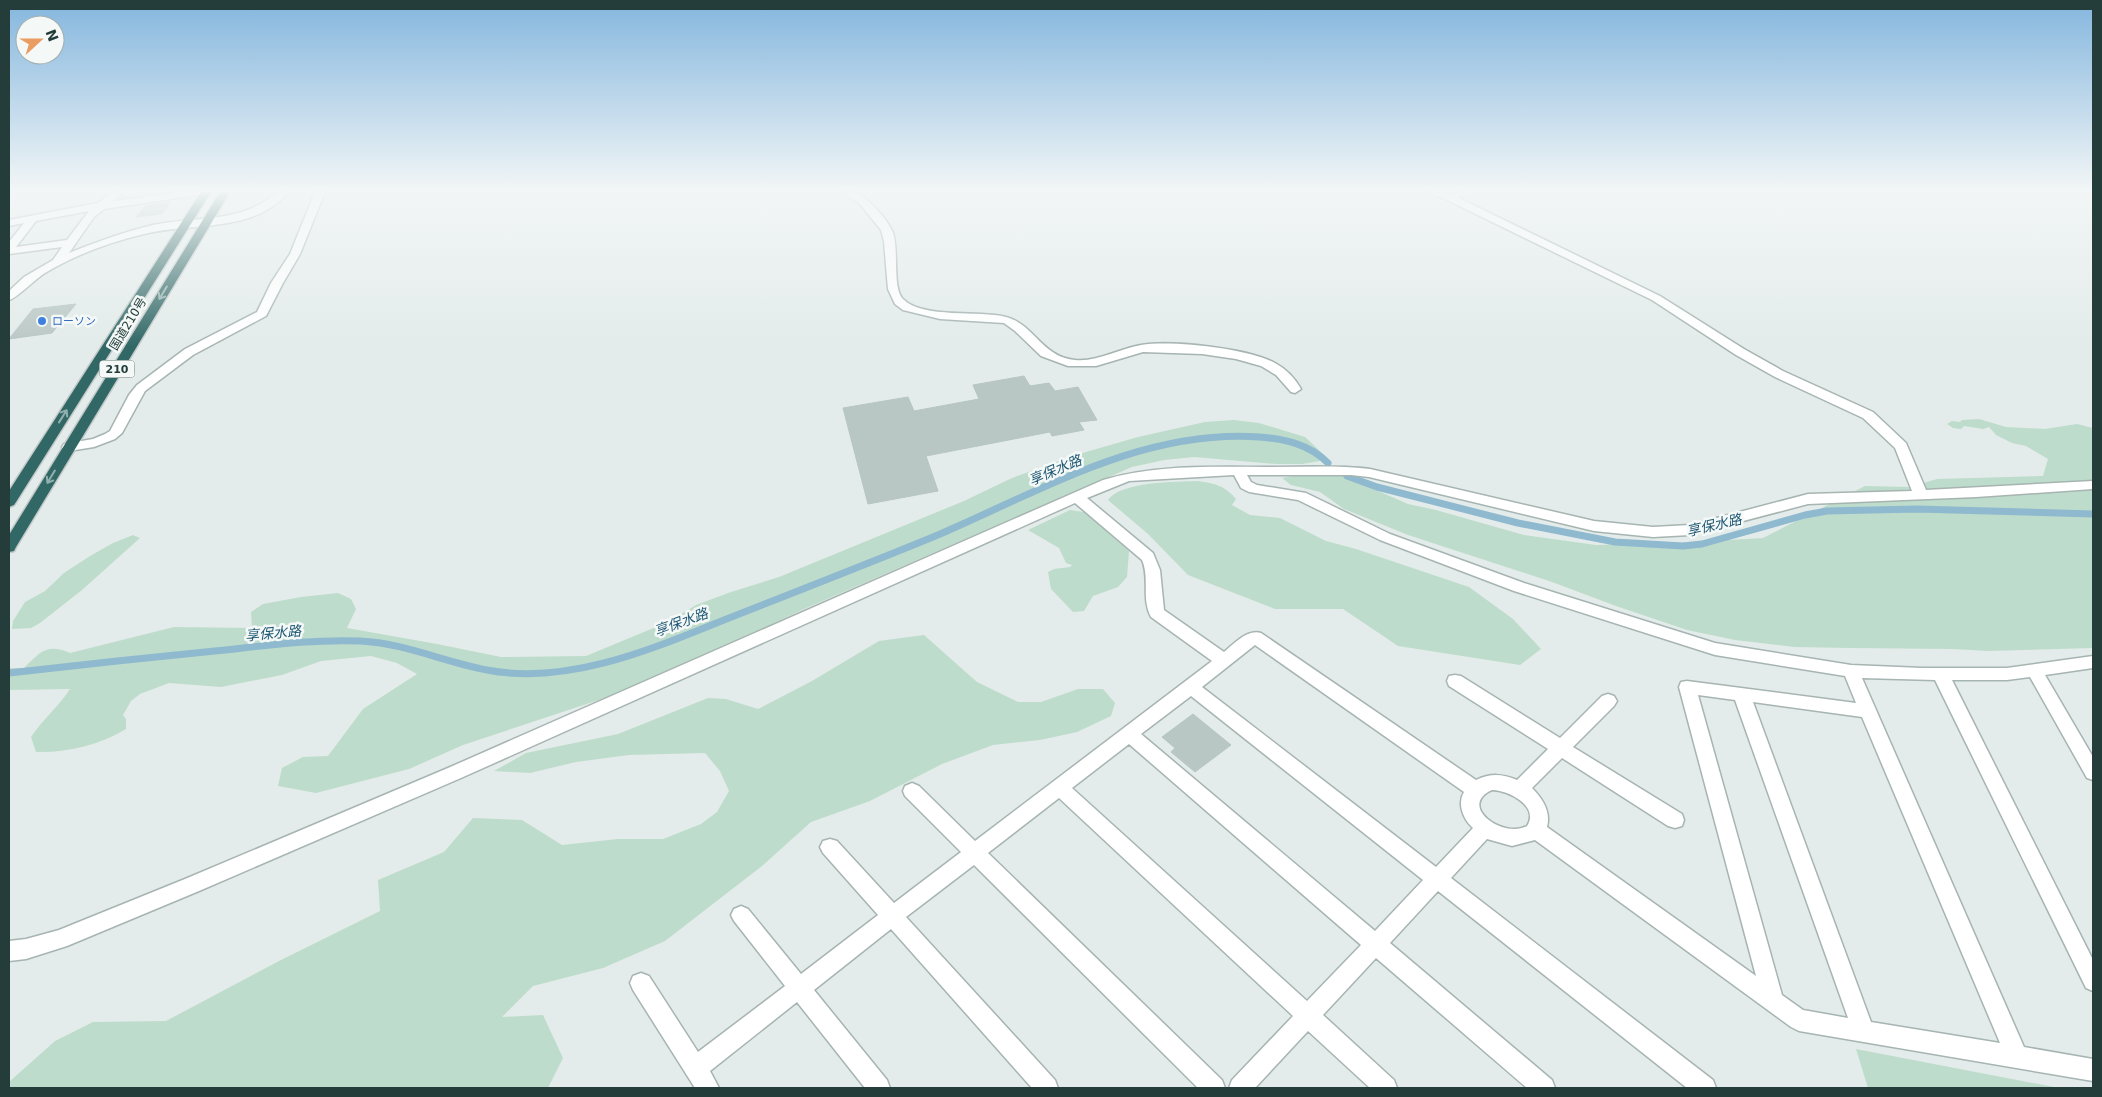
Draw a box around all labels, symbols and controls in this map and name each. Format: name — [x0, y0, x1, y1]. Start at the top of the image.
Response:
north arrow — [15, 15, 65, 65]
text: N — [43, 27, 62, 44]
one-way arrow — [158, 286, 168, 300]
street label: 国道210号 — [107, 295, 149, 353]
marker: ローソン — [36, 315, 48, 327]
place label: ローソン — [52, 315, 96, 328]
road number: 210 — [100, 360, 134, 378]
one-way arrow — [58, 410, 68, 424]
water label: 享保水路 — [1026, 451, 1085, 488]
one-way arrow — [46, 469, 56, 483]
water label: 享保水路 — [1685, 511, 1744, 539]
water label: 享保水路 — [652, 605, 711, 639]
water label: 享保水路 — [244, 623, 303, 643]

